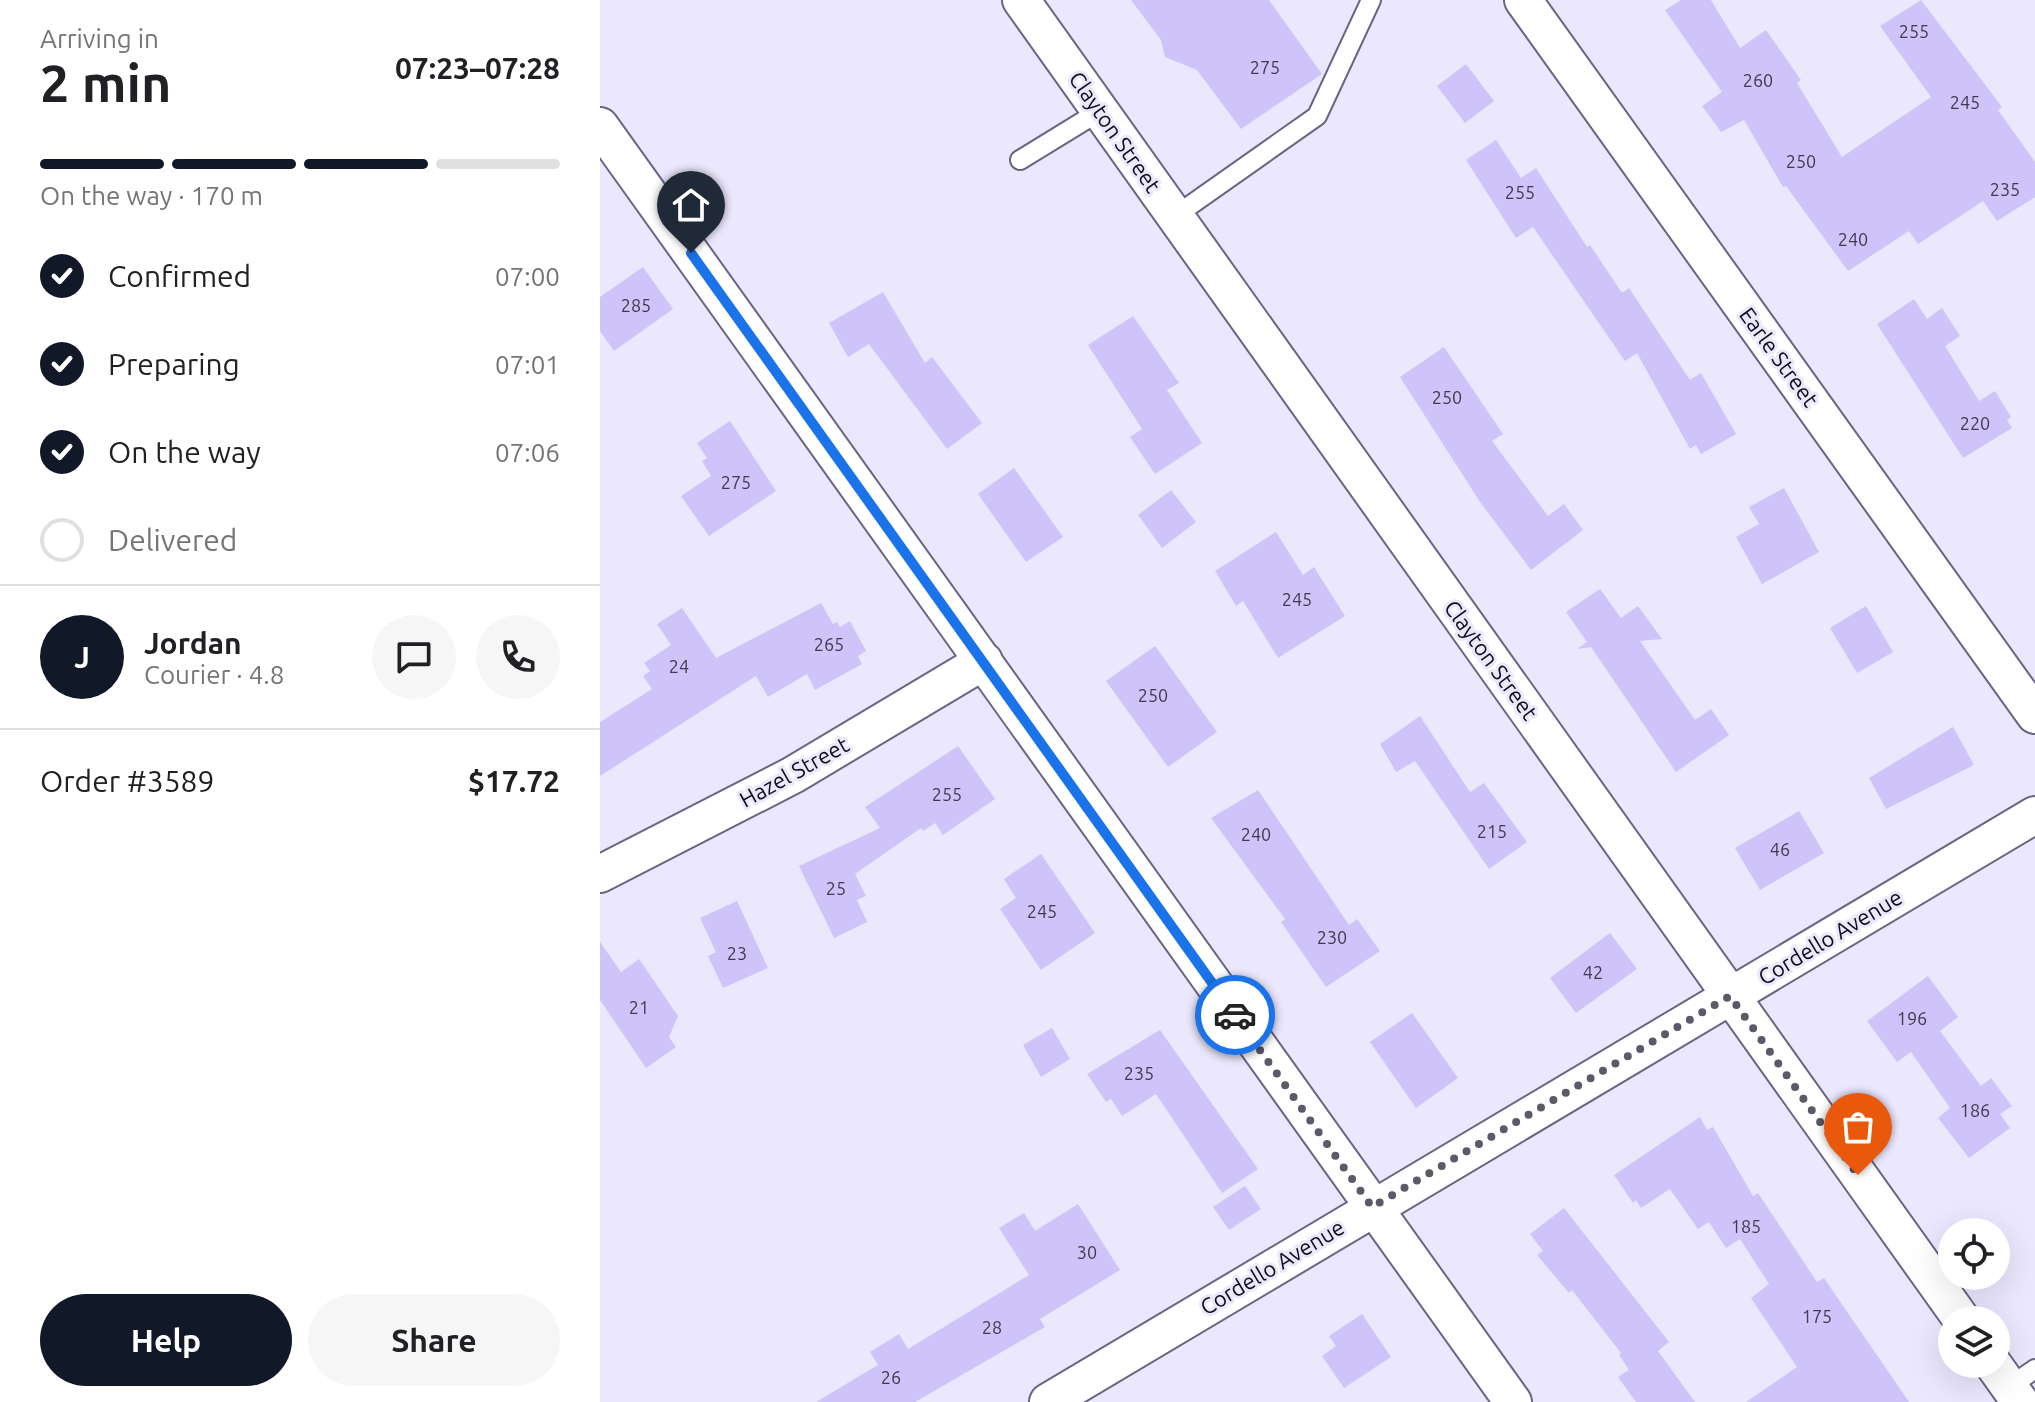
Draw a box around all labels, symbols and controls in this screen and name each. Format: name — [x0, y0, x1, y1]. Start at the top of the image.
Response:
house number: 255 — [1899, 21, 1929, 41]
text: Arriving in — [40, 24, 159, 53]
text: 07:23–07:28 — [395, 51, 560, 85]
text: 2 min — [40, 54, 171, 112]
house number: 275 — [1250, 57, 1280, 77]
street label: Clayton Street — [1065, 67, 1166, 197]
house number: 260 — [1743, 70, 1773, 90]
house number: 245 — [1950, 92, 1980, 112]
house number: 250 — [1786, 151, 1816, 171]
pin — [657, 171, 725, 253]
house number: 235 — [1990, 179, 2020, 199]
text: On the way · 170 m — [40, 181, 263, 210]
house number: 255 — [1505, 182, 1535, 202]
icon: home — [669, 183, 713, 227]
house number: 240 — [1838, 229, 1868, 249]
icon: check — [40, 254, 84, 298]
text: Confirmed — [108, 259, 251, 293]
text: 07:00 — [495, 262, 560, 291]
house number: 285 — [621, 295, 651, 315]
street label: Earle Street — [1735, 302, 1824, 411]
icon: check — [40, 342, 84, 386]
text: Preparing — [108, 347, 240, 381]
text: 07:01 — [495, 350, 560, 379]
house number: 250 — [1432, 387, 1462, 407]
house number: 220 — [1960, 413, 1990, 433]
icon: check — [40, 430, 84, 474]
text: On the way — [108, 435, 261, 469]
text: 07:06 — [495, 438, 560, 467]
house number: 275 — [721, 472, 751, 492]
text: Delivered — [108, 523, 237, 557]
house number: 245 — [1282, 589, 1312, 609]
street label: Clayton Street — [1440, 595, 1543, 725]
button: chat — [372, 615, 456, 699]
button: phone — [476, 615, 560, 699]
text: Jordan — [144, 626, 242, 660]
house number: 265 — [814, 634, 844, 654]
text: J — [74, 640, 90, 674]
house number: 24 — [669, 656, 689, 676]
text: Courier · 4.8 — [144, 660, 284, 689]
house number: 250 — [1138, 685, 1168, 705]
street label: Hazel Street — [735, 731, 853, 812]
text: Order #3589 — [40, 764, 214, 798]
text: $17.72 — [468, 764, 560, 798]
house number: 255 — [932, 784, 962, 804]
house number: 215 — [1477, 821, 1507, 841]
house number: 240 — [1241, 824, 1271, 844]
house number: 46 — [1770, 839, 1790, 859]
house number: 25 — [826, 878, 846, 898]
street label: Cordello Avenue — [1753, 884, 1906, 989]
house number: 245 — [1027, 901, 1057, 921]
house number: 230 — [1317, 927, 1347, 947]
house number: 23 — [727, 943, 747, 963]
house number: 42 — [1583, 962, 1603, 982]
courier — [1195, 975, 1275, 1055]
icon: car — [1213, 993, 1257, 1037]
house number: 21 — [629, 997, 649, 1017]
house number: 196 — [1897, 1008, 1927, 1028]
house number: 235 — [1124, 1063, 1154, 1083]
pin — [1824, 1093, 1892, 1175]
house number: 186 — [1960, 1100, 1990, 1120]
icon: bag — [1836, 1105, 1880, 1149]
street label: Cordello Avenue — [1195, 1214, 1348, 1319]
house number: 185 — [1731, 1216, 1761, 1236]
map controls — [1938, 1218, 2010, 1378]
button: locate — [1938, 1218, 2010, 1290]
house number: 30 — [1077, 1242, 1097, 1262]
button: Help — [40, 1294, 292, 1386]
button: Share — [308, 1294, 560, 1386]
house number: 175 — [1802, 1306, 1832, 1326]
button: layers — [1938, 1306, 2010, 1378]
house number: 28 — [982, 1317, 1002, 1337]
house number: 26 — [881, 1367, 901, 1387]

